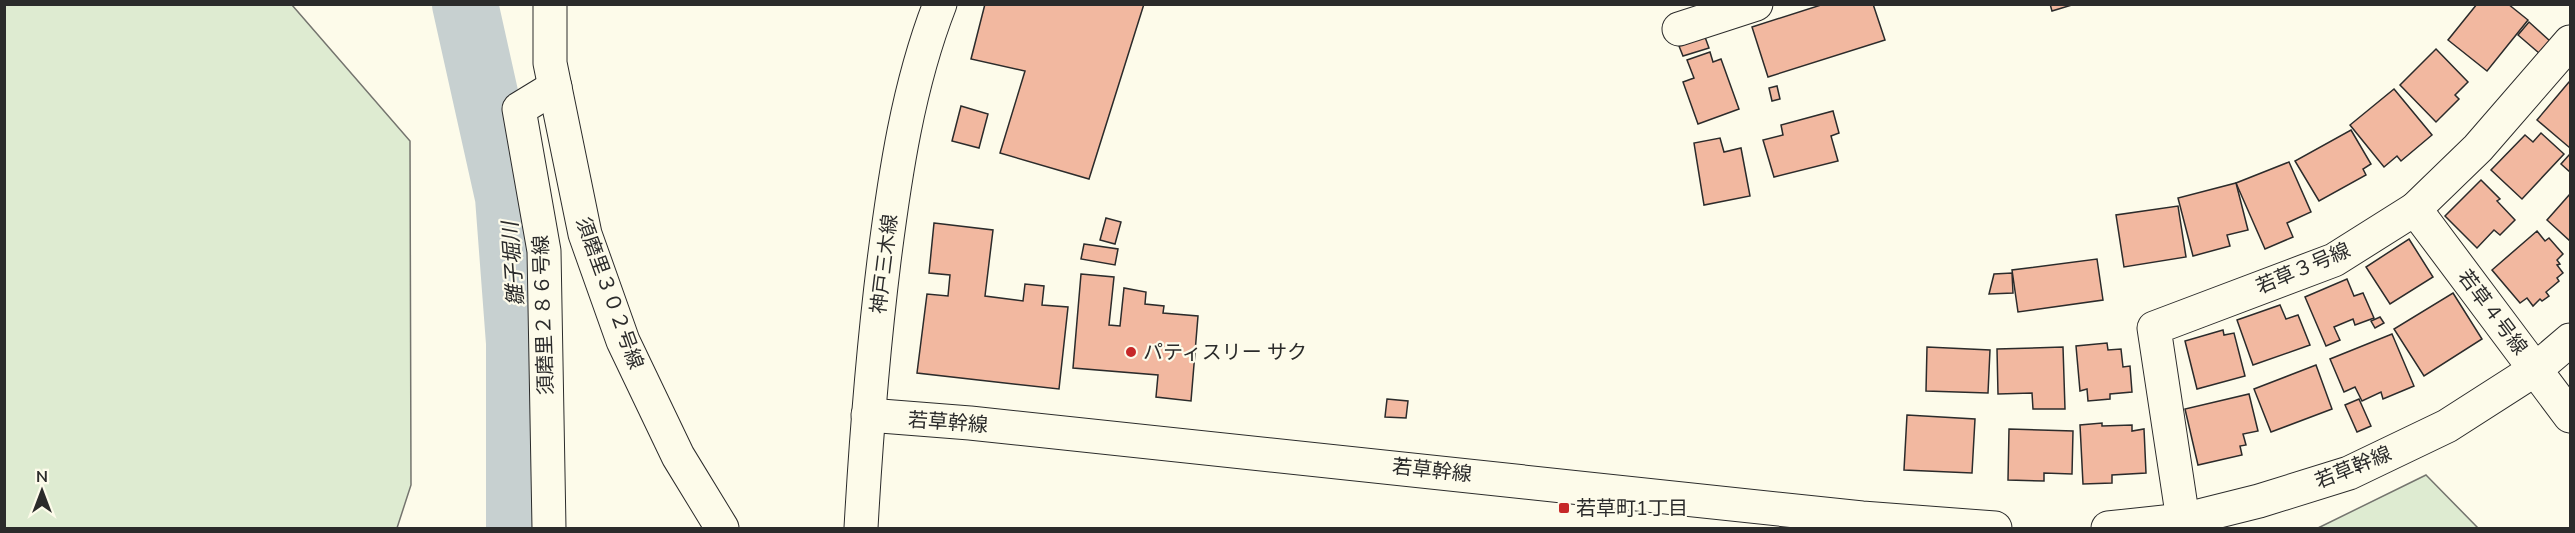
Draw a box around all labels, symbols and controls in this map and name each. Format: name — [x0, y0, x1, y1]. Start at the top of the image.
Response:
street label: 須磨里３０２号線 — [569, 213, 650, 373]
street label: 神戸三木線 — [865, 213, 904, 315]
water label: 雛子堀川 — [496, 219, 530, 307]
street label: 須磨里２８６号線 — [527, 235, 560, 395]
street label: 若草３号線 — [2252, 236, 2354, 300]
street label: 若草４号線 — [2452, 264, 2533, 360]
place label: パティスリー サク — [1143, 339, 1307, 366]
marker: パティスリー サク — [1124, 345, 1138, 359]
street label: 若草幹線 — [907, 406, 989, 439]
street label: 若草幹線 — [2311, 440, 2395, 495]
street label: 若草幹線 — [1391, 453, 1473, 488]
north arrow — [12, 461, 72, 521]
text: N — [36, 466, 48, 488]
place label: 若草町1丁目 — [1576, 495, 1688, 522]
marker: 若草町1丁目 — [1557, 501, 1571, 515]

